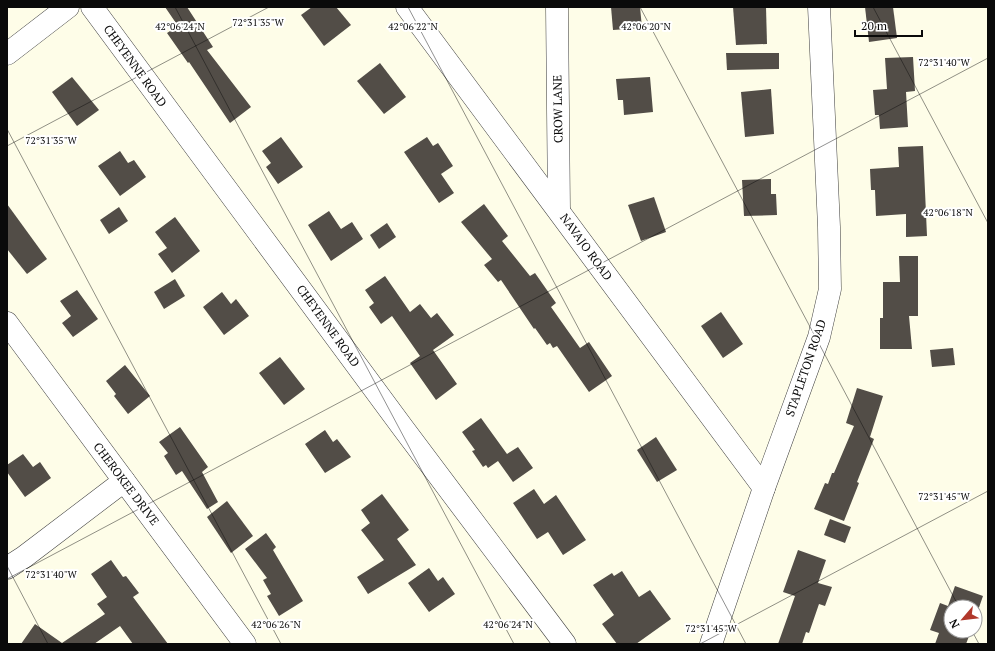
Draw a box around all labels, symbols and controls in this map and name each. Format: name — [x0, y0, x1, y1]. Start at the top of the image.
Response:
scale bar — [855, 12, 922, 38]
text: 72°31'35"W — [232, 16, 284, 29]
text: 20 m — [861, 18, 888, 33]
text: 42°06'24"N — [155, 20, 205, 33]
text: 42°06'22"N — [388, 20, 438, 33]
text: 42°06'20"N — [621, 20, 671, 33]
street label: CHEYENNE ROAD — [101, 22, 170, 110]
text: 72°31'40"W — [918, 56, 970, 69]
street label: CROW LANE — [549, 75, 566, 143]
text: 72°31'35"W — [25, 134, 77, 147]
text: 42°06'18"N — [923, 206, 973, 219]
street label: NAVAJO ROAD — [557, 210, 616, 283]
street label: CHEYENNE ROAD — [294, 282, 363, 370]
street label: STAPLETON ROAD — [782, 317, 829, 418]
street label: CHEROKEE DRIVE — [90, 439, 162, 528]
text: 72°31'45"W — [918, 490, 970, 503]
text: 72°31'40"W — [25, 568, 77, 581]
north arrow — [943, 599, 983, 639]
text: N — [946, 616, 962, 631]
text: 42°06'26"N — [251, 618, 301, 631]
text: 42°06'24"N — [483, 618, 533, 631]
text: 72°31'45"W — [685, 622, 737, 635]

